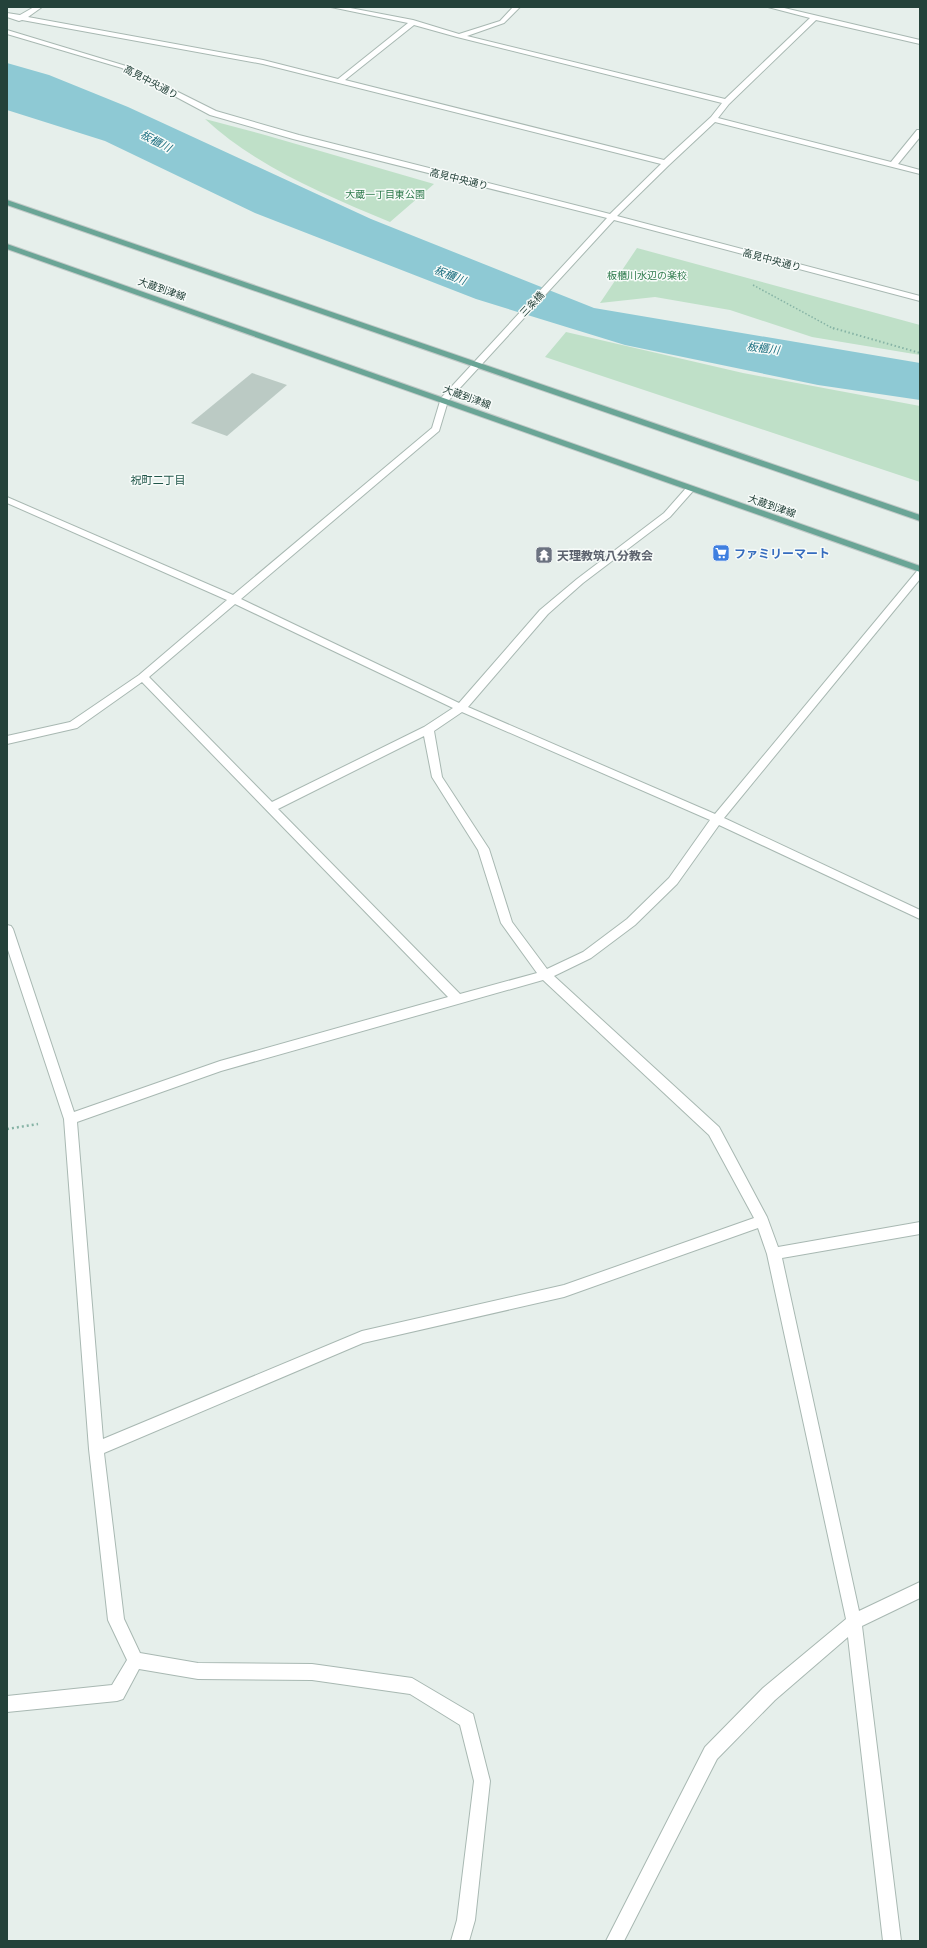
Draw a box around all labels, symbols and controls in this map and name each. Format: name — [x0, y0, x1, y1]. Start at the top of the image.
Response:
street label: 高見中央通り — [121, 62, 181, 102]
water label: 板櫃川 — [138, 127, 175, 155]
street label: 高見中央通り — [428, 165, 490, 193]
park label: 大蔵一丁目東公園 — [345, 188, 425, 201]
street label: 高見中央通り — [741, 246, 803, 274]
water label: 板櫃川 — [432, 263, 469, 288]
park label: 板櫃川水辺の楽校 — [607, 269, 687, 282]
street label: 大蔵到津線 — [136, 275, 188, 303]
street label: 三条橋 — [517, 289, 547, 319]
water label: 板櫃川 — [746, 339, 781, 357]
street label: 大蔵到津線 — [441, 382, 493, 412]
district label: 祝町二丁目 — [131, 473, 186, 487]
street label: 大蔵到津線 — [746, 492, 798, 520]
supermarket icon: ファミリーマート — [711, 543, 731, 563]
temple icon: 天理教筑八分教会 — [534, 545, 554, 565]
place label: ファミリーマート — [734, 546, 830, 561]
place label: 天理教筑八分教会 — [557, 548, 653, 563]

